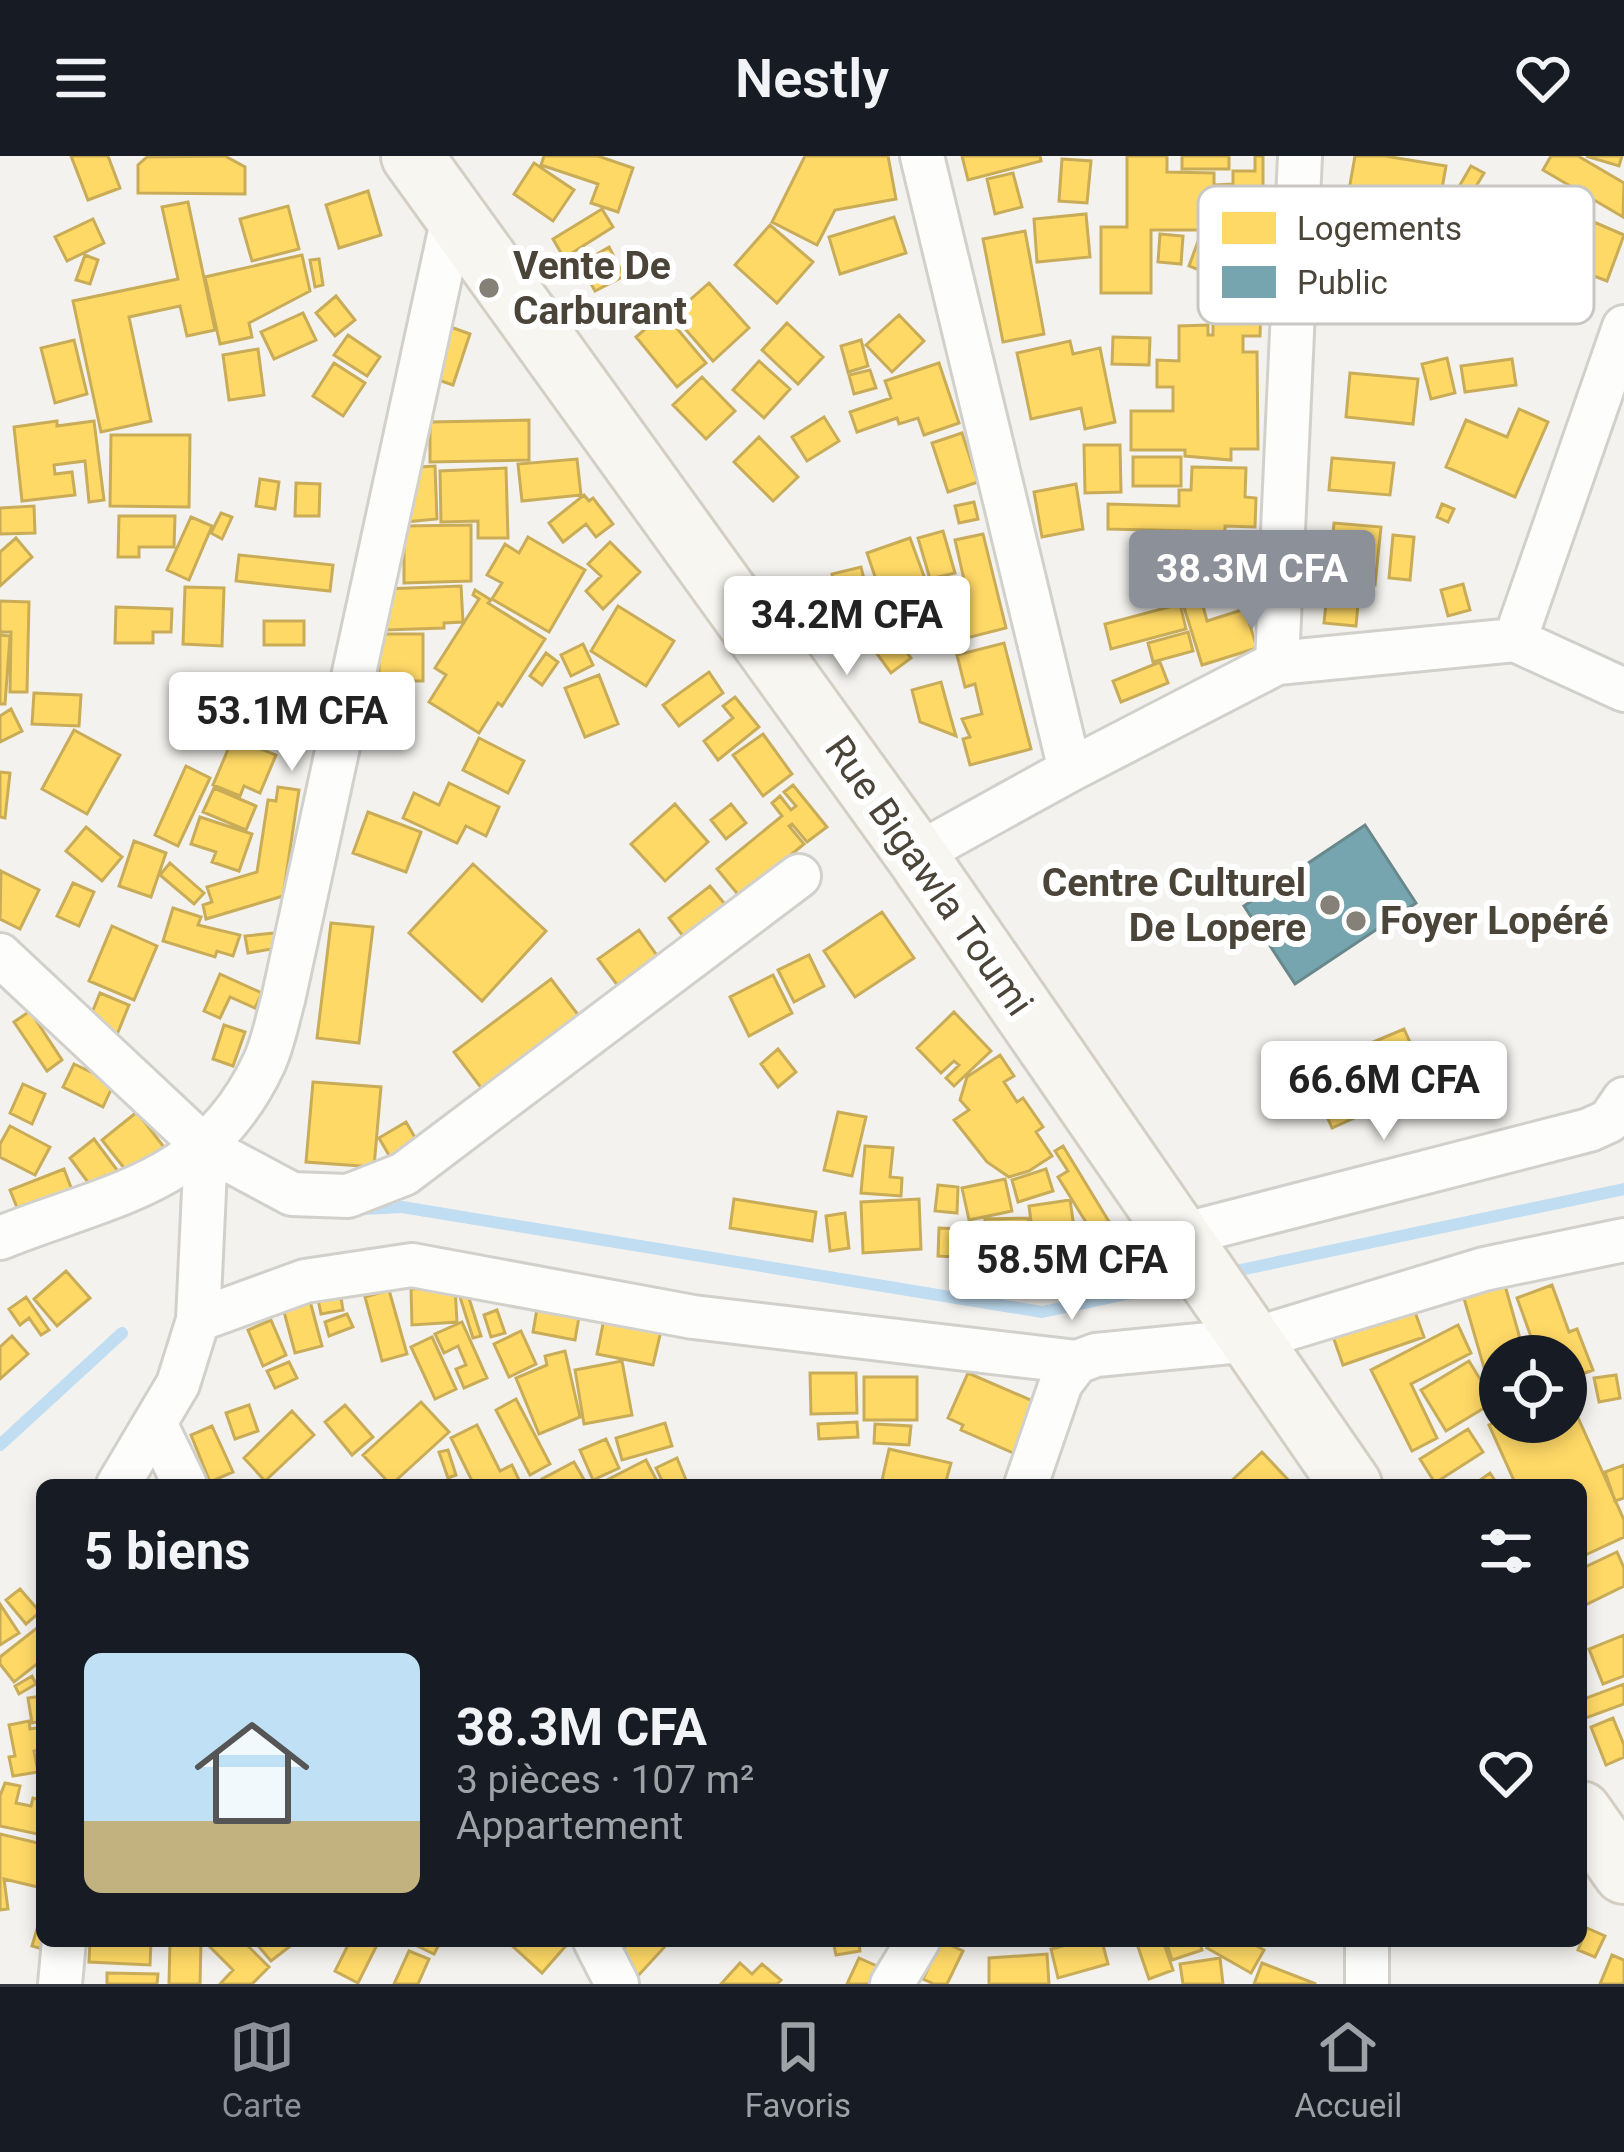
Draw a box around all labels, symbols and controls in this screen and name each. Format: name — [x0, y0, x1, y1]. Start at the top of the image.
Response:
icon: menu — [48, 45, 114, 111]
icon: heart — [1510, 45, 1576, 111]
text: Nestly — [735, 47, 889, 110]
legend — [1198, 186, 1594, 324]
text: Logements — [1297, 209, 1462, 248]
place label: Vente De Carburant — [513, 243, 687, 334]
text: Public — [1297, 263, 1388, 302]
marker: Vente De Carburant — [476, 275, 502, 301]
pin: 38.3M CFA — [1115, 530, 1389, 632]
text: 38.3M CFA — [1156, 546, 1348, 592]
pin: 34.2M CFA — [710, 576, 984, 678]
text: 34.2M CFA — [751, 592, 943, 638]
pin: 53.1M CFA — [155, 672, 429, 774]
text: 53.1M CFA — [196, 688, 388, 734]
street label: Rue Bigawla Toumi — [815, 727, 1043, 1025]
place label: Centre Culturel De Lopere — [1042, 860, 1306, 951]
marker: Centre Culturel De Lopere — [1317, 892, 1343, 918]
place label: Foyer Lopéré — [1380, 898, 1608, 944]
marker: Foyer Lopéré — [1343, 908, 1369, 934]
pin: 66.6M CFA — [1247, 1041, 1521, 1143]
text: 66.6M CFA — [1288, 1057, 1480, 1103]
pin: 58.5M CFA — [935, 1221, 1209, 1323]
text: 58.5M CFA — [976, 1237, 1168, 1283]
map controls — [1479, 1335, 1587, 1443]
button: locate — [1479, 1335, 1587, 1443]
icon: filters — [1473, 1518, 1539, 1584]
text: 5 biens — [84, 1522, 250, 1581]
text: 38.3M CFA — [456, 1698, 707, 1757]
icon: home — [180, 1701, 324, 1845]
icon: heart — [1473, 1740, 1539, 1806]
text: 3 pièces · 107 m² — [456, 1757, 754, 1803]
text: Appartement — [456, 1803, 683, 1849]
tab: Carte — [222, 2014, 301, 2125]
tab: Favoris — [745, 2014, 851, 2125]
tab: Accueil — [1294, 2014, 1402, 2125]

